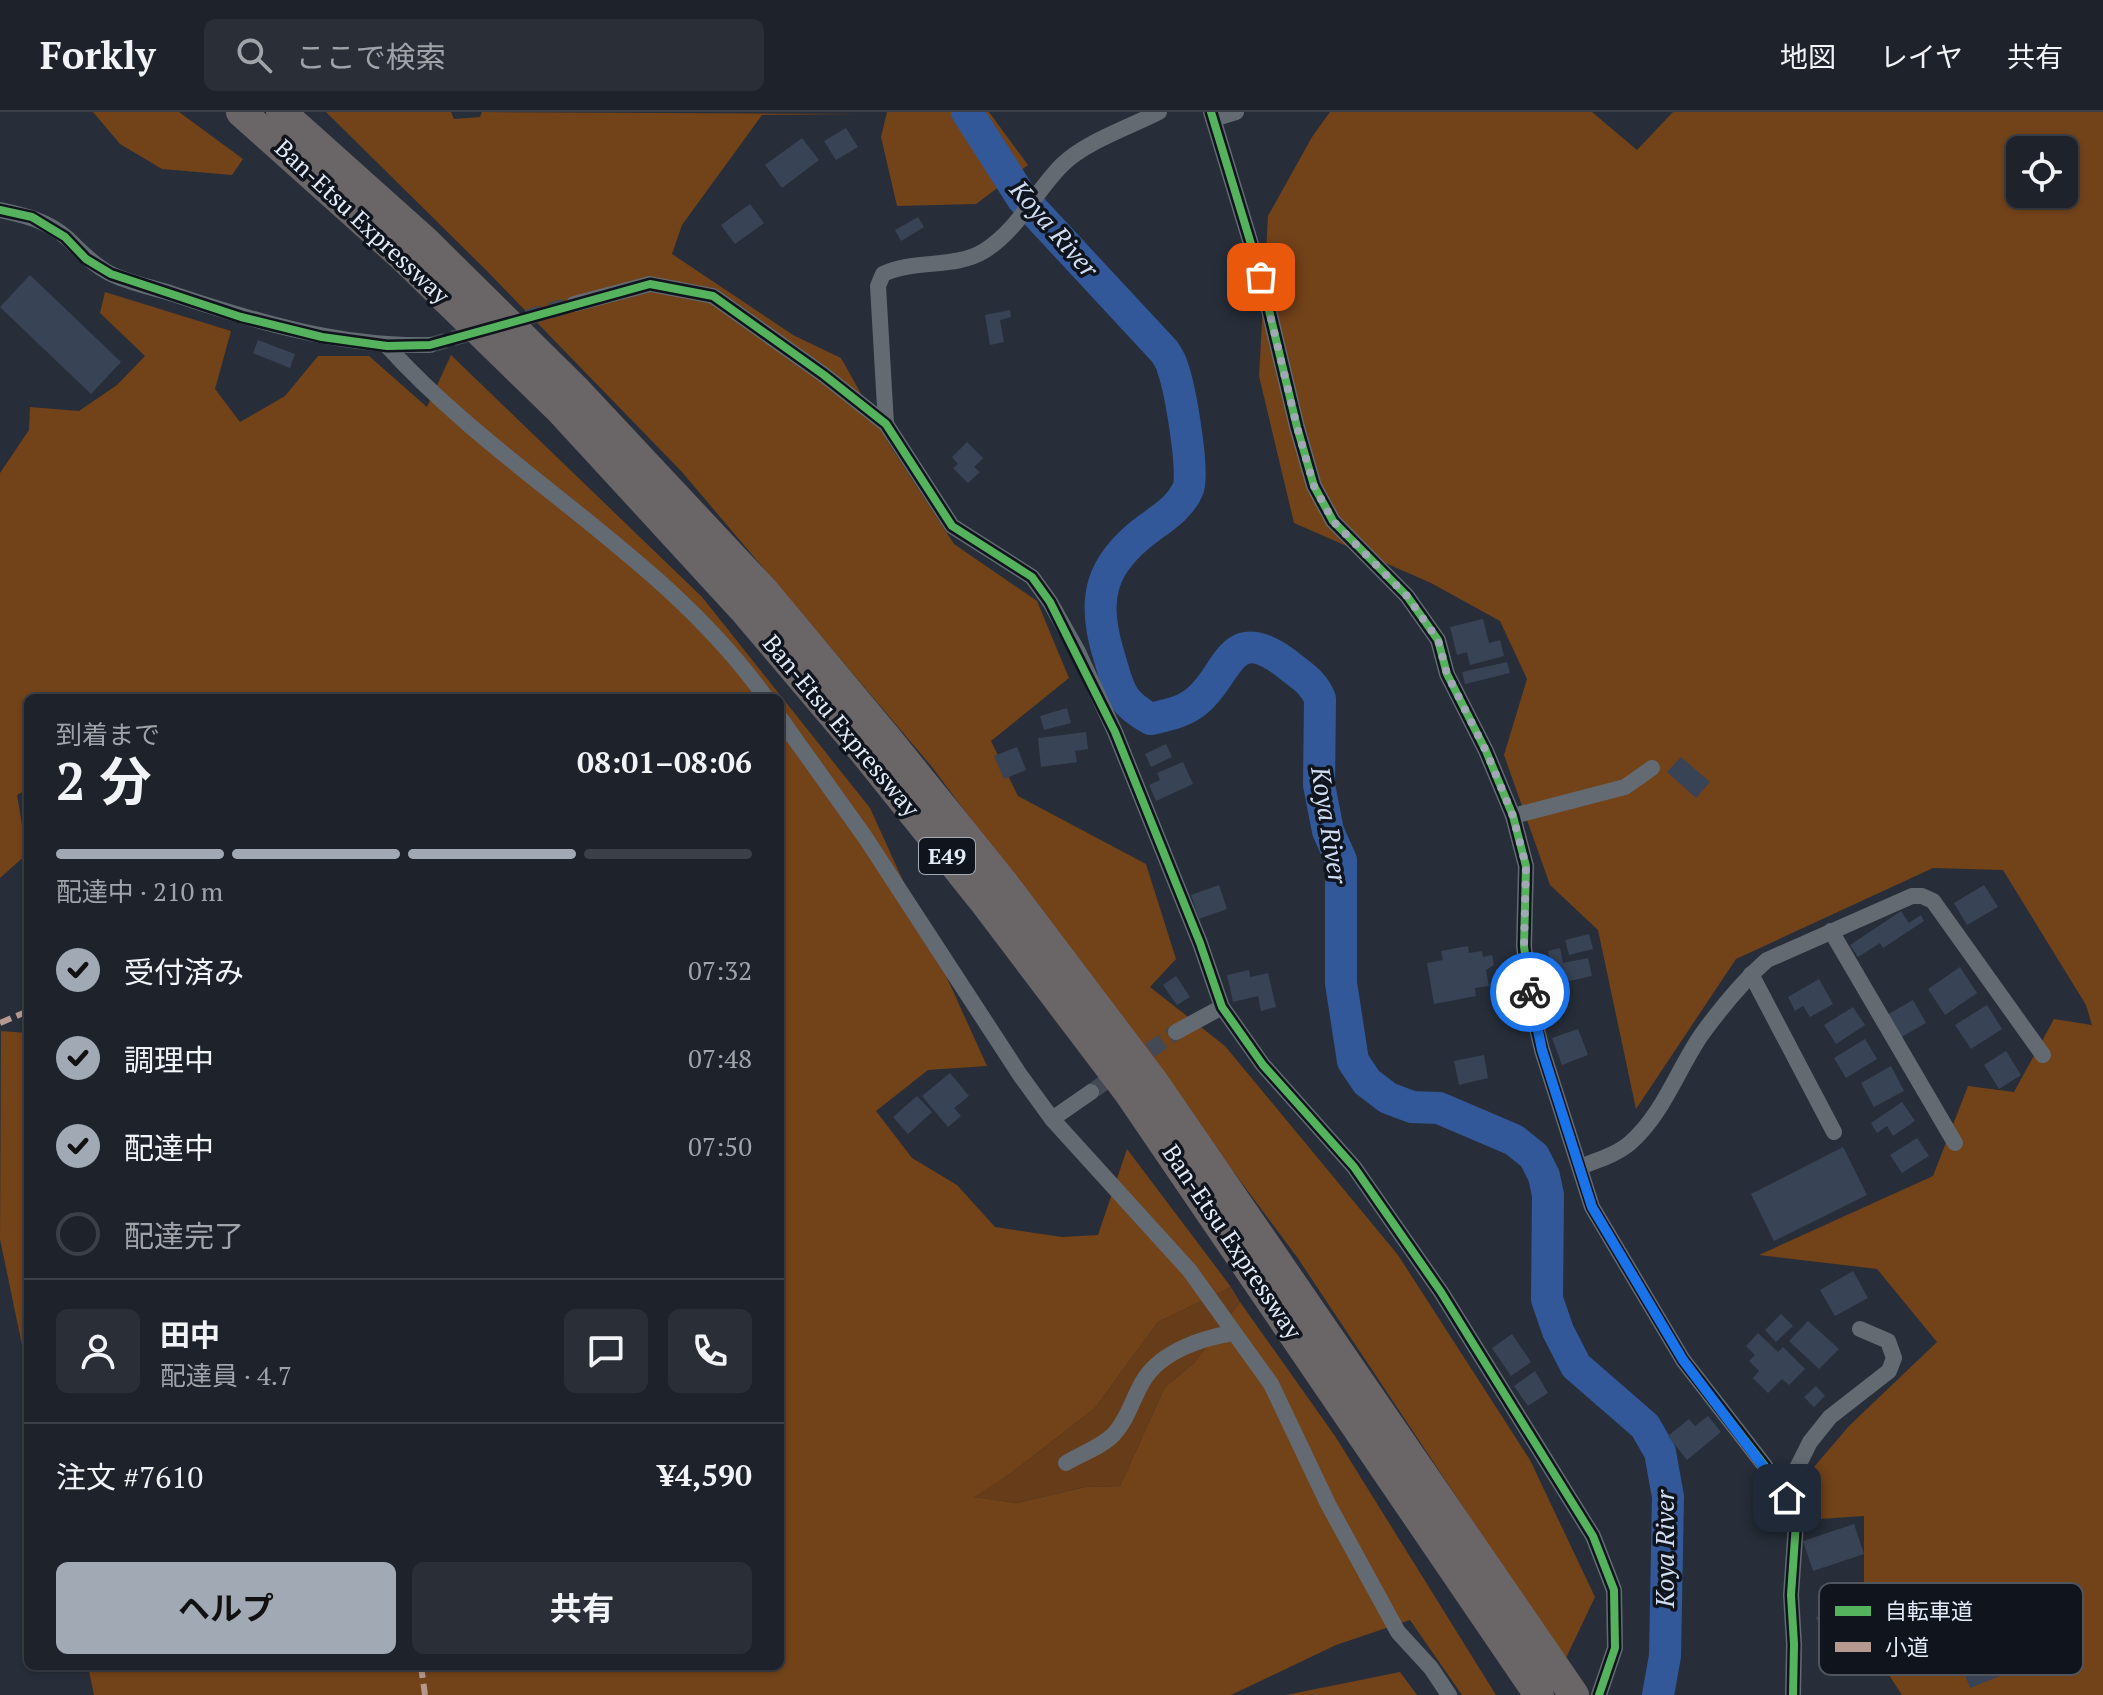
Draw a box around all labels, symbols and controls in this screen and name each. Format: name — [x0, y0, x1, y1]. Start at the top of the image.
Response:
search box — [204, 19, 764, 91]
text: Forkly — [40, 30, 156, 80]
icon: search — [232, 33, 276, 77]
text: ここで検索 — [296, 37, 446, 77]
text: 地図 — [1780, 38, 1836, 75]
text: レイヤ — [1880, 38, 1963, 75]
text: 共有 — [2007, 38, 2063, 75]
street label: Ban-Etsu Expressway — [268, 132, 458, 311]
map controls — [2006, 136, 2078, 208]
button: locate — [2006, 136, 2078, 208]
water label: Koya River — [1003, 172, 1107, 285]
pin — [1227, 243, 1295, 311]
icon: bag — [1239, 255, 1283, 299]
street label: Ban-Etsu Expressway — [756, 628, 928, 824]
text: 到着まで — [56, 717, 160, 751]
text: 08:01–08:06 — [577, 742, 752, 782]
text: 2 分 — [56, 746, 151, 815]
water label: Koya River — [1304, 763, 1356, 887]
road number: E49 — [919, 838, 975, 874]
text: 配達中 · 210 m — [56, 874, 223, 908]
icon: check — [56, 948, 100, 992]
text: 受付済み — [124, 952, 244, 992]
courier — [1490, 952, 1570, 1032]
text: 07:32 — [688, 953, 752, 987]
icon: bike — [1508, 970, 1552, 1014]
icon: check — [56, 1036, 100, 1080]
text: 調理中 — [124, 1040, 214, 1080]
text: 07:48 — [688, 1041, 752, 1075]
icon: check — [56, 1124, 100, 1168]
text: 配達中 — [124, 1128, 214, 1168]
text: 07:50 — [688, 1129, 752, 1163]
street label: Ban-Etsu Expressway — [1156, 1138, 1310, 1346]
text: 配達完了 — [124, 1216, 244, 1256]
button: person — [56, 1309, 140, 1393]
button: chat — [564, 1309, 648, 1393]
button: phone — [668, 1309, 752, 1393]
text: 田中 — [160, 1315, 220, 1355]
text: 配達員 · 4.7 — [160, 1358, 292, 1392]
text: ¥4,590 — [658, 1455, 752, 1495]
text: 注文 #7610 — [56, 1457, 203, 1497]
pin — [1753, 1464, 1821, 1532]
icon: home — [1765, 1476, 1809, 1520]
water label: Koya River — [1647, 1489, 1681, 1609]
button: ヘルプ — [56, 1562, 396, 1654]
button: 共有 — [412, 1562, 752, 1654]
legend — [1819, 1583, 2083, 1675]
text: 自転車道 — [1885, 1596, 1973, 1625]
text: 小道 — [1885, 1632, 1929, 1661]

